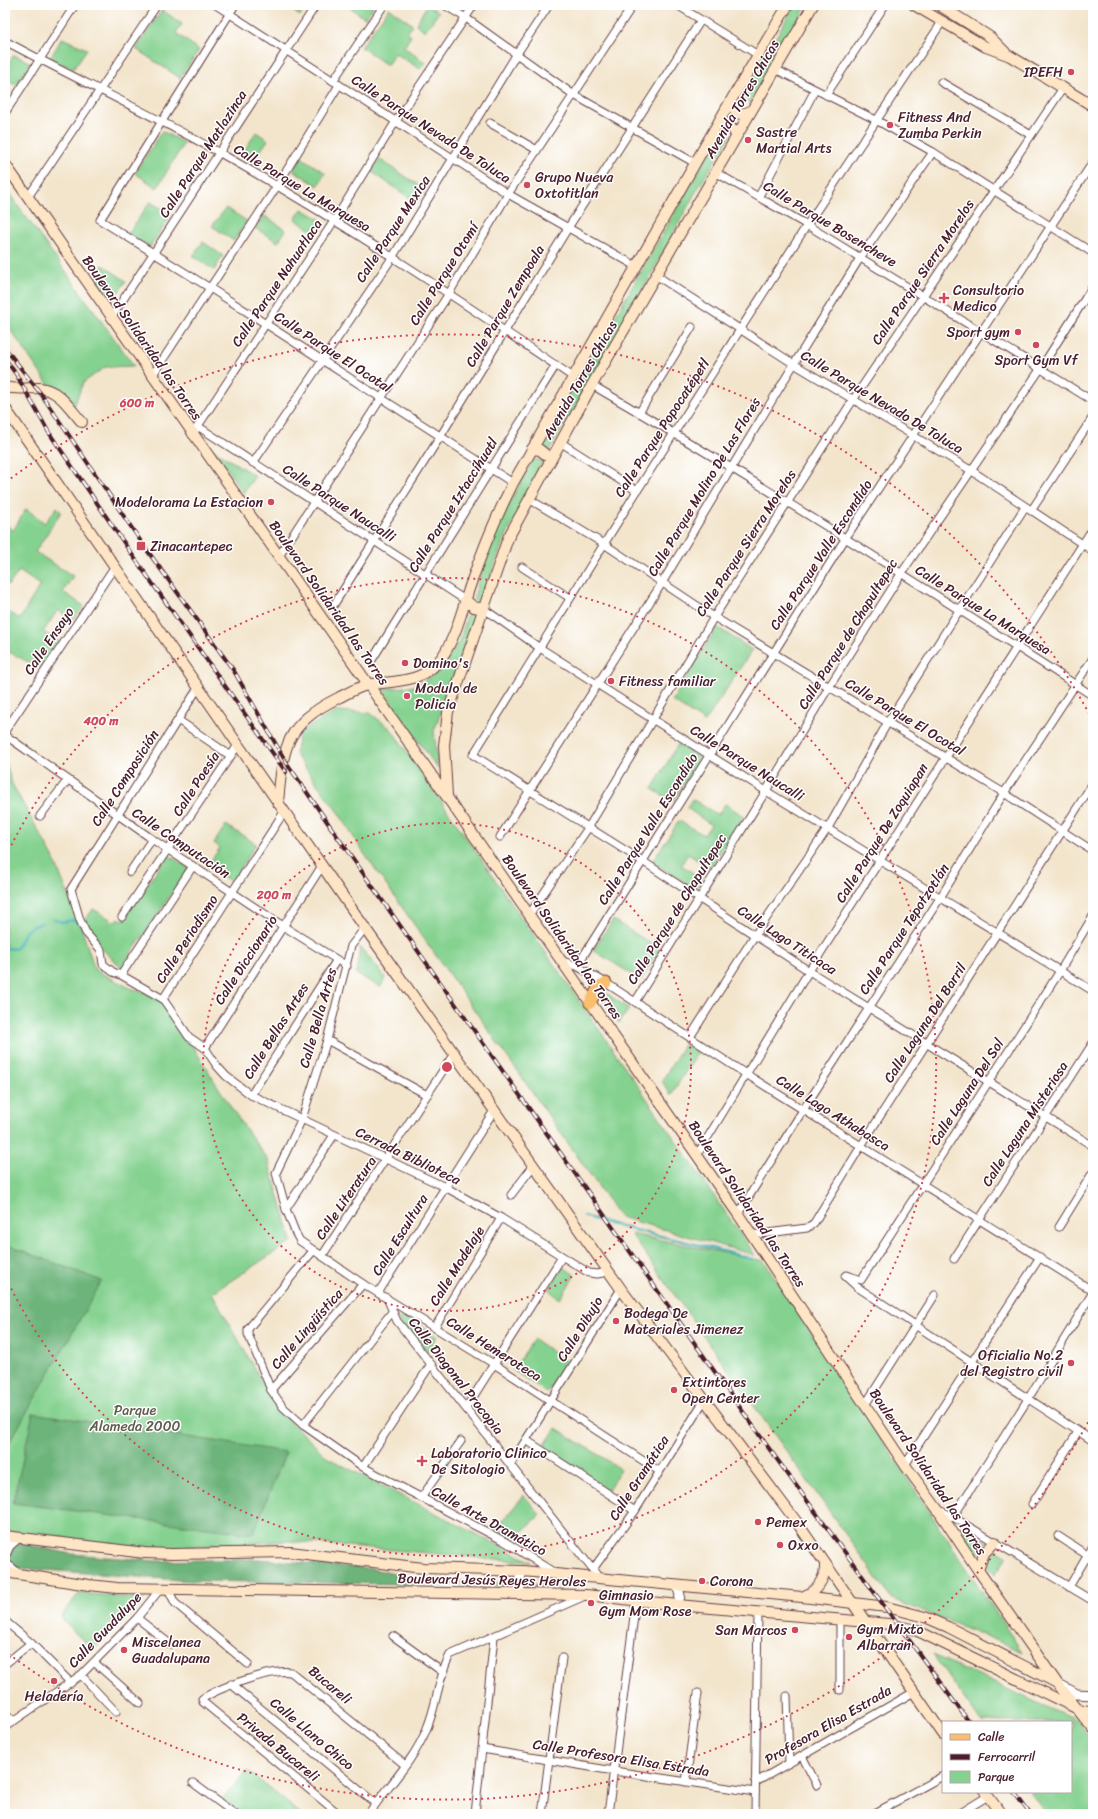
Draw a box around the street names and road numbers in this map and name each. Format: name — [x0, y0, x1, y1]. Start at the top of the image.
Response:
street label: Avenida Torres Chicas — [697, 35, 786, 164]
street label: Calle Parque Nevado De Toluca — [346, 68, 516, 190]
street label: Calle Parque Matlazinca — [152, 85, 254, 223]
street label: Calle Parque La Marquesa — [229, 137, 375, 239]
street label: Calle Parque Mexica — [349, 169, 438, 288]
street label: Calle Parque Bosencheve — [758, 174, 902, 274]
street label: Calle Parque Sierra Morelos — [865, 193, 982, 350]
street label: Calle Parque Nahuatlaca — [225, 214, 329, 352]
street label: Calle Parque Otomí — [402, 216, 487, 330]
street label: Calle Parque Zempoala — [458, 240, 552, 372]
street label: Boulevard Solidaridad las Torres — [75, 250, 209, 426]
street label: Calle Parque El Ocotal — [269, 304, 398, 400]
street label: Avenida Torres Chicas — [535, 316, 624, 445]
street label: Calle Parque Nevado De Toluca — [796, 343, 968, 461]
street label: Calle Parque Popocatépetl — [607, 353, 717, 503]
street label: Calle Parque Molino De Las Flores — [640, 392, 768, 581]
street label: Calle Parque Iztaccíhuatl — [401, 432, 505, 578]
street label: Calle Parque Naucalli — [277, 457, 402, 550]
street label: Calle Parque Sierra Morelos — [689, 464, 804, 622]
street label: Calle Parque Valle Escondido — [763, 475, 879, 635]
street label: Boulevard Solidaridad las Torres — [262, 515, 396, 691]
street label: Calle Parque de Chapultepec — [791, 553, 905, 715]
street label: Calle Parque La Marquesa — [910, 558, 1056, 662]
street label: Calle Ensayo — [17, 602, 81, 680]
street label: Calle Parque El Ocotal — [840, 671, 971, 763]
street label: Calle Parque Naucalli — [685, 718, 810, 809]
street label: Calle Composición — [84, 724, 166, 831]
street label: Calle Poesía — [165, 746, 227, 822]
street label: Calle Parque Valle Escondido — [591, 748, 705, 910]
street label: Calle Parque De Zoquiapan — [829, 758, 936, 908]
street label: Calle Computación — [127, 801, 236, 886]
street label: Calle Parque de Chapultepec — [620, 828, 734, 990]
street label: Boulevard Solidaridad las Torres — [495, 849, 629, 1025]
street label: Calle Parque Tepotzotlán — [852, 858, 956, 1000]
street label: Calle Periodismo — [149, 889, 225, 989]
street label: Calle Lago Titicaca — [732, 898, 843, 982]
street label: Calle Diccionario — [207, 910, 285, 1010]
street label: Calle Laguna Del Barril — [877, 957, 974, 1088]
street label: Calle Bella Artes — [292, 964, 344, 1071]
street label: Calle Bellas Artes — [236, 977, 316, 1084]
street label: Calle Laguna Del Sol — [923, 1033, 1012, 1151]
street label: Calle Laguna Misteriosa — [975, 1056, 1075, 1192]
street label: Calle Lago Athabasca — [771, 1068, 895, 1158]
street label: Boulevard Solidaridad las Torres — [682, 1115, 813, 1293]
street label: Cerrada Biblioteca — [351, 1120, 466, 1193]
street label: Calle Literatura — [309, 1151, 383, 1245]
street label: Calle Escultura — [365, 1188, 436, 1281]
street label: Calle Modelaje — [422, 1221, 492, 1311]
street label: Calle Lingüística — [264, 1282, 350, 1375]
street label: Calle Dibujo — [550, 1291, 610, 1367]
street label: Calle Hemeroteca — [441, 1310, 547, 1388]
street label: Calle Diagonal Procopia — [402, 1312, 510, 1440]
street label: Boulevard Solidaridad las Torres — [863, 1383, 994, 1561]
street label: Calle Gramática — [602, 1429, 677, 1526]
street label: Calle Arte Dramático — [427, 1479, 551, 1563]
street label: Boulevard Jesús Reyes Heroles — [397, 1566, 587, 1594]
street label: Calle Guadalupe — [62, 1586, 148, 1674]
street label: Bucareli — [303, 1659, 358, 1712]
street label: Profesora Elisa Estrada — [760, 1678, 897, 1772]
street label: Calle Llano Chico — [264, 1691, 360, 1777]
street label: Privada Bucareli — [231, 1706, 326, 1789]
street label: Calle Profesora Elisa Estrada — [531, 1732, 711, 1784]

